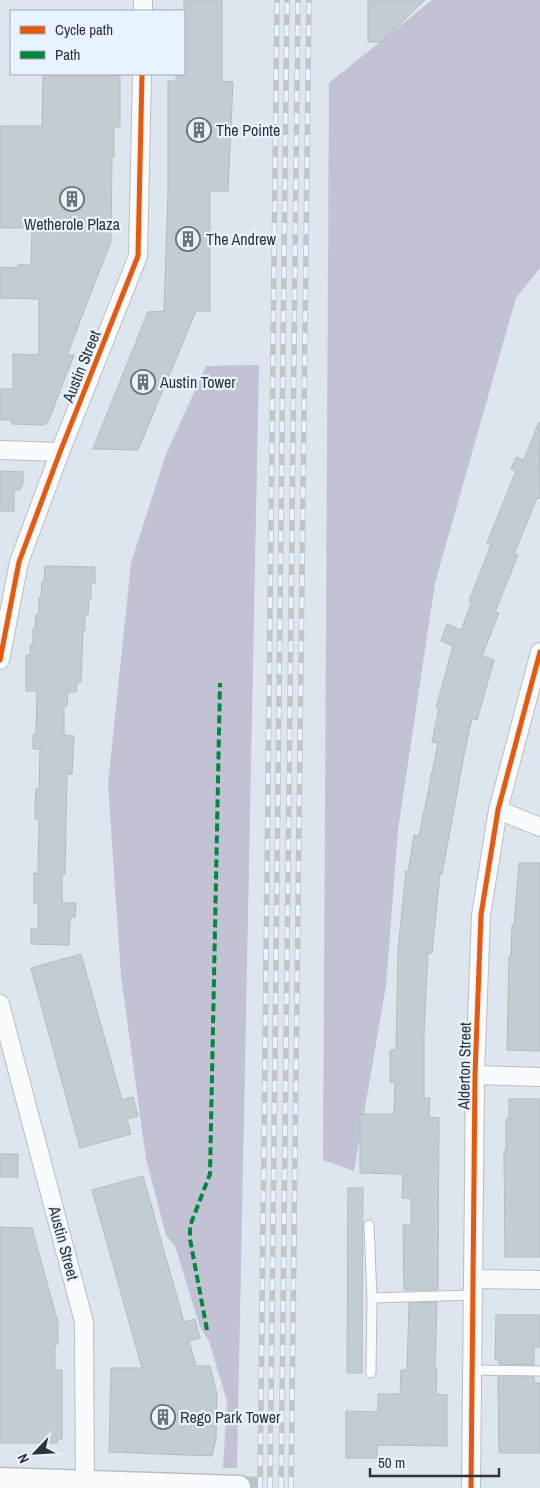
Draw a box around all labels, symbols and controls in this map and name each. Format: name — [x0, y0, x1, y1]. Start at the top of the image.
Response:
legend — [10, 10, 185, 75]
text: Cycle path — [55, 19, 113, 40]
text: Path — [55, 44, 80, 65]
building icon: The Pointe — [186, 117, 212, 143]
place label: The Pointe — [216, 119, 280, 141]
building icon: Wetherole Plaza — [59, 186, 85, 212]
place label: Wetherole Plaza — [24, 213, 121, 235]
building icon: The Andrew — [175, 226, 201, 252]
place label: The Andrew — [206, 228, 277, 250]
street label: Austin Street — [56, 326, 106, 406]
building icon: Austin Tower — [130, 369, 156, 395]
place label: Austin Tower — [159, 371, 236, 393]
street label: Alderton Street — [452, 1022, 476, 1111]
street label: Austin Street — [43, 1203, 85, 1283]
building icon: Rego Park Tower — [150, 1404, 176, 1430]
place label: Rego Park Tower — [180, 1406, 281, 1428]
north arrow — [10, 1428, 60, 1478]
scale bar — [370, 1446, 499, 1478]
text: N — [13, 1451, 33, 1466]
text: 50 m — [378, 1452, 405, 1473]

